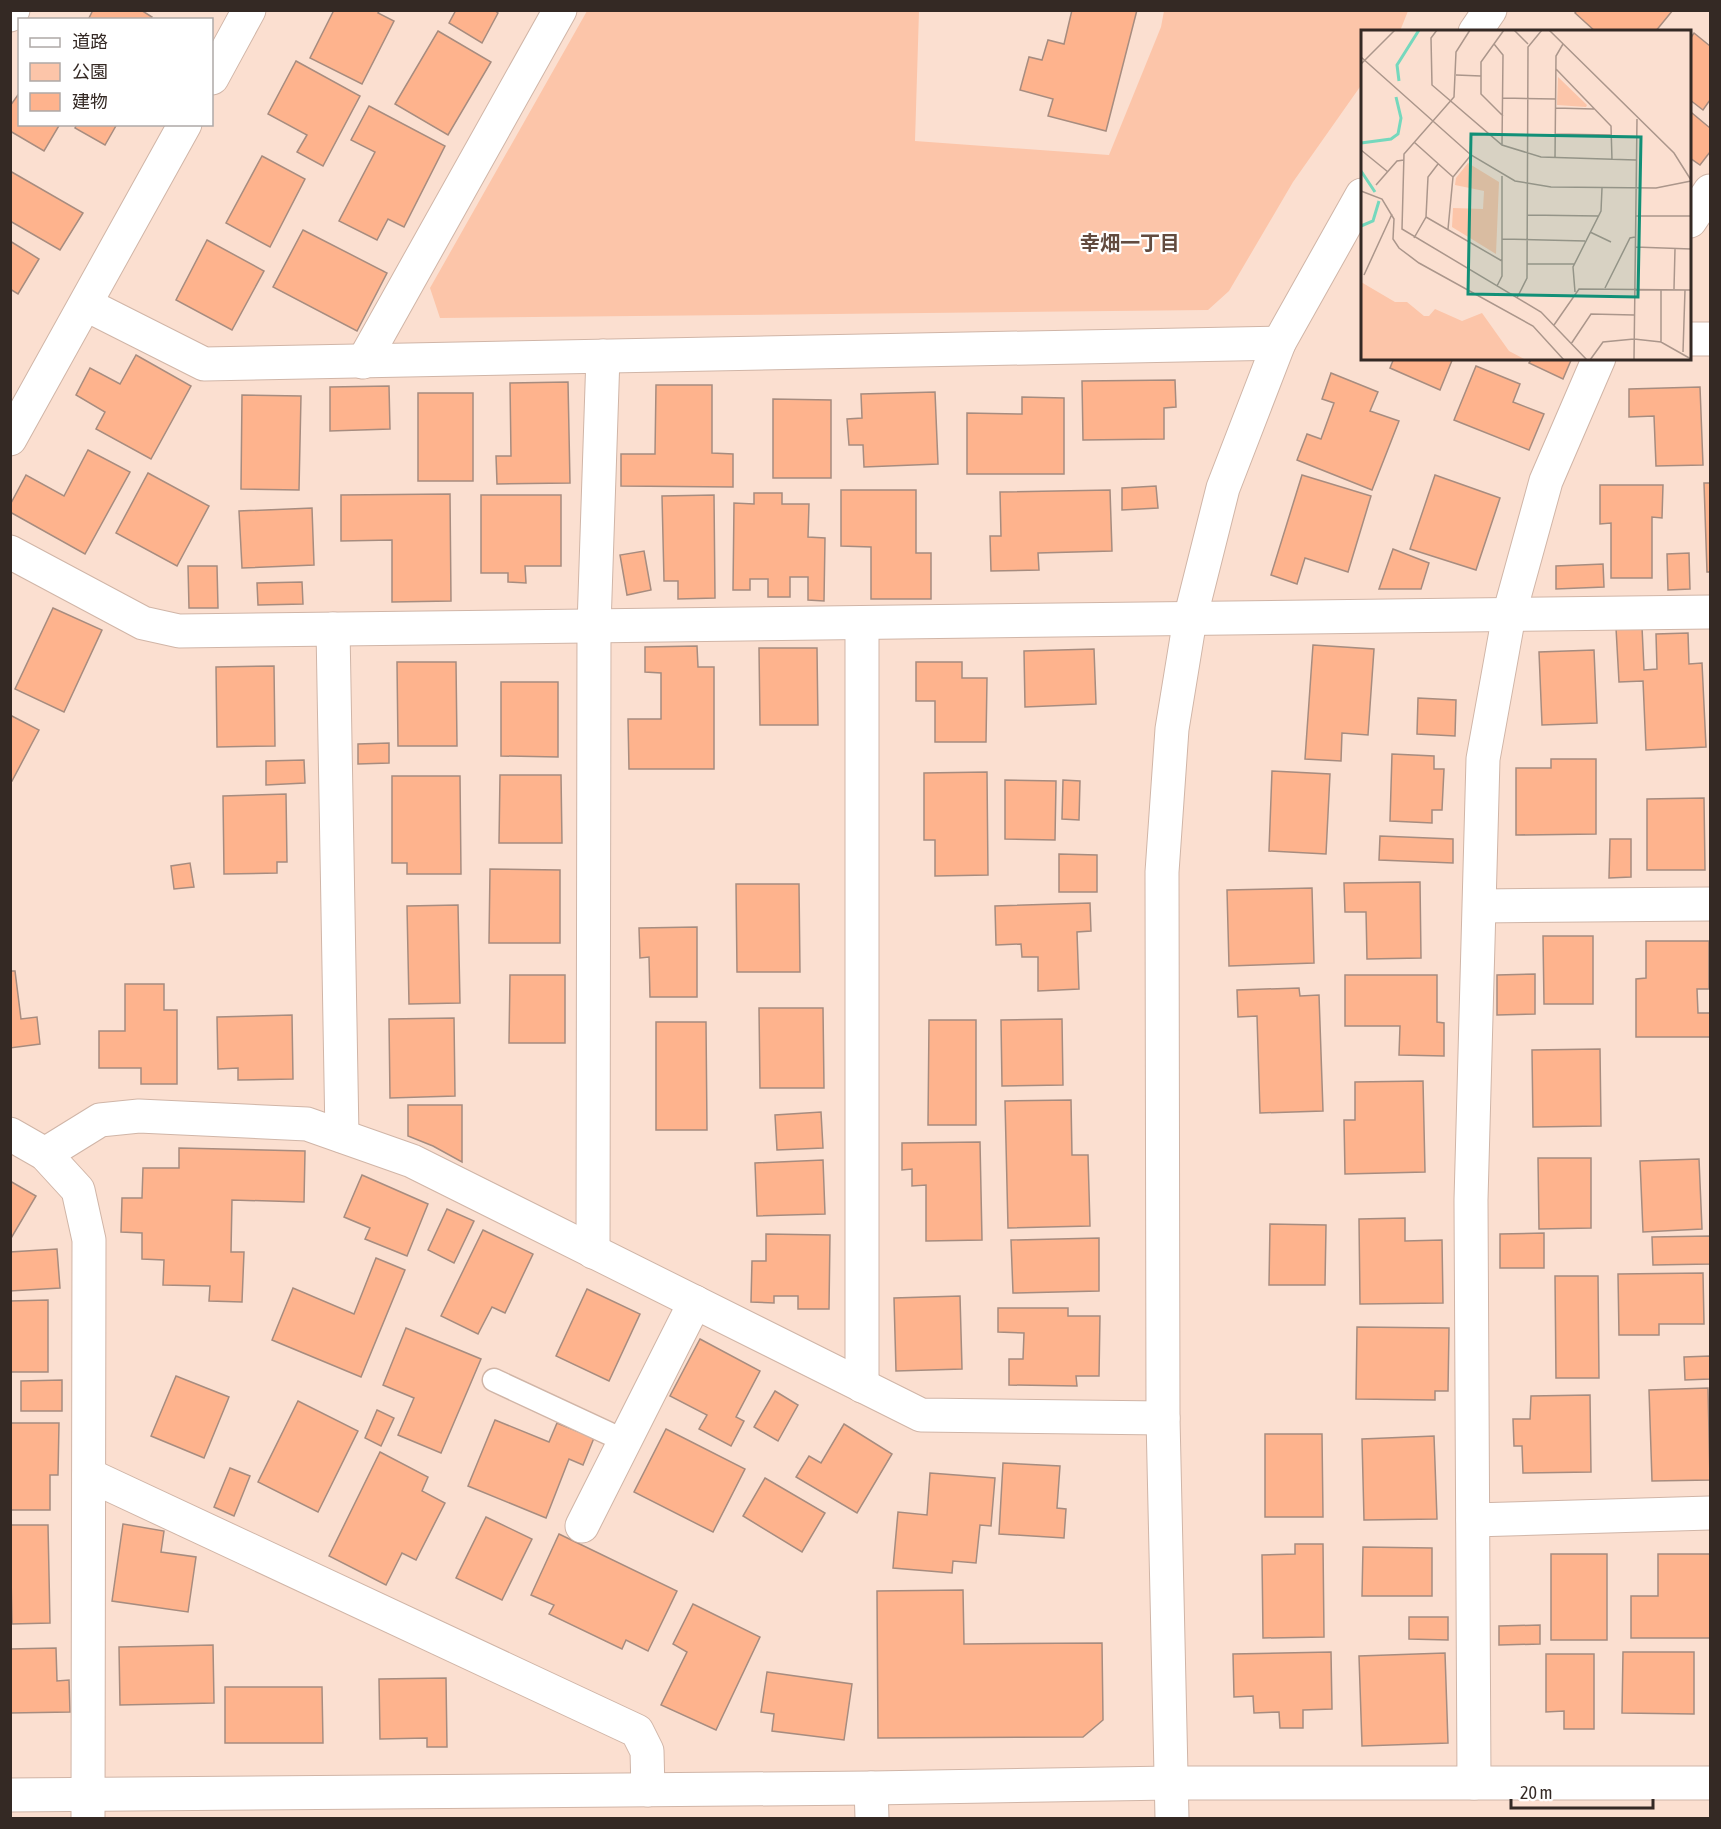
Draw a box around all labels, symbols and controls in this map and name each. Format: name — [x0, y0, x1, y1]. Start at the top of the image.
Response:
legend — [18, 18, 213, 126]
inset map — [1361, 30, 1691, 360]
text: 道路 — [72, 31, 108, 52]
text: 公園 — [72, 61, 108, 82]
text: 建物 — [72, 91, 108, 112]
district label: 幸畑一丁目 — [1080, 231, 1180, 254]
scale bar — [1511, 1772, 1654, 1810]
text: 20 m — [1520, 1782, 1552, 1803]

